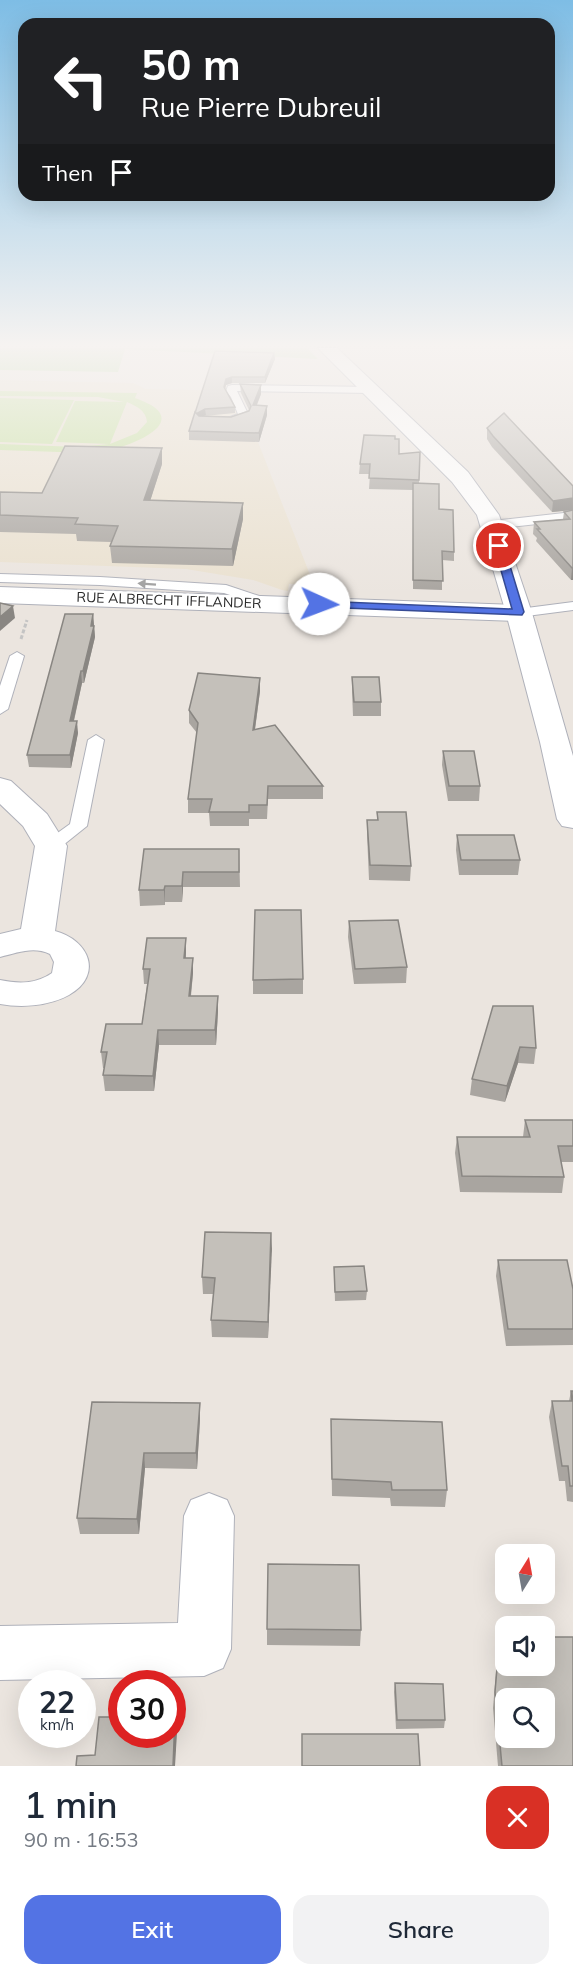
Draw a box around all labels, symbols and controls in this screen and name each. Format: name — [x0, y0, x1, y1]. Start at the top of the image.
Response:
text: 50 m — [141, 38, 241, 91]
icon: left — [42, 42, 120, 120]
text: Rue Pierre Dubreuil — [141, 90, 382, 124]
icon: arrive — [105, 156, 138, 189]
text: Then — [42, 159, 93, 187]
pin — [473, 520, 524, 571]
icon: arrive — [482, 529, 515, 562]
position arrow — [287, 572, 351, 636]
one-way arrow — [138, 579, 157, 589]
street label: RUE ALBRECHT IFFLANDER — [76, 588, 262, 612]
north arrow — [495, 1544, 555, 1604]
map controls — [495, 1544, 555, 1748]
button: sound — [495, 1616, 555, 1676]
speed limit sign: 30 — [108, 1670, 186, 1748]
text: 22 — [39, 1683, 75, 1721]
button: search — [495, 1688, 555, 1748]
text: km/h — [40, 1715, 74, 1734]
text: 1 min — [24, 1782, 118, 1827]
button: close — [486, 1786, 549, 1849]
text: 90 m · 16:53 — [24, 1827, 138, 1852]
button: Exit — [24, 1895, 281, 1964]
button: Share — [293, 1895, 549, 1964]

